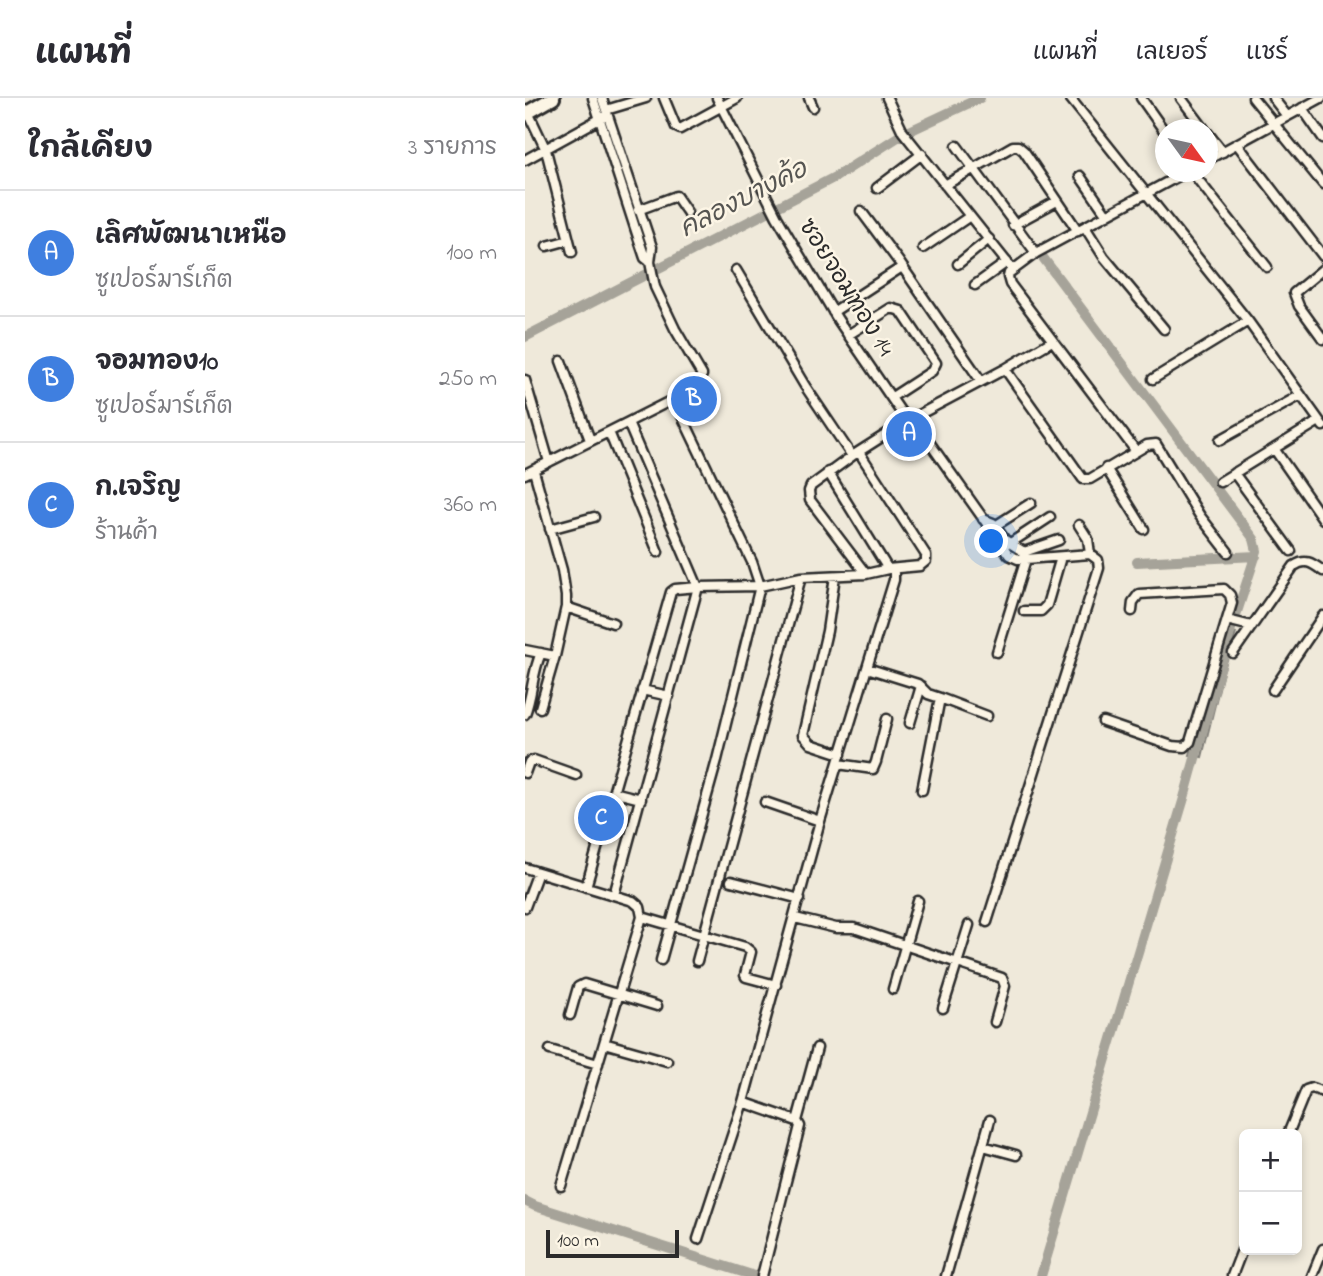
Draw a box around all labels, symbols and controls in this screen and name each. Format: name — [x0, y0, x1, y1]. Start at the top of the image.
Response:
text: แผนที่ — [35, 31, 132, 79]
text: แผนที่ — [1033, 36, 1098, 71]
text: เลเยอร์ — [1136, 36, 1208, 71]
text: แชร์ — [1246, 36, 1288, 71]
north arrow — [1155, 119, 1218, 182]
text: ใกล้เคียง — [28, 128, 153, 172]
text: 3 รายการ — [408, 132, 497, 165]
water label: คลองบางค้อ — [673, 151, 816, 249]
street label: ซอยจอมทอง 14 — [789, 212, 901, 364]
text: เลิศพัฒนาเหนือ — [95, 218, 287, 256]
text: A — [44, 237, 58, 270]
text: 100 m — [446, 237, 497, 270]
text: ซูเปอร์มาร์เก็ต — [95, 265, 233, 298]
text: จอมทอง10 — [95, 344, 218, 382]
text: B — [43, 363, 59, 396]
text: 250 m — [439, 363, 497, 396]
pin: B — [671, 373, 717, 425]
text: ซูเปอร์มาร์เก็ต — [95, 391, 233, 424]
pin: A — [886, 408, 932, 460]
text: ก.เจริญ — [95, 470, 181, 508]
text: C — [45, 489, 57, 522]
text: 360 m — [444, 489, 497, 522]
text: ร้านค้า — [95, 517, 158, 550]
your location — [974, 524, 1008, 558]
pin: C — [578, 792, 624, 844]
map controls — [1239, 1129, 1302, 1255]
button: + — [1239, 1129, 1302, 1192]
button: − — [1239, 1192, 1302, 1255]
scale bar — [546, 1227, 679, 1259]
text: 100 m — [557, 1228, 599, 1255]

